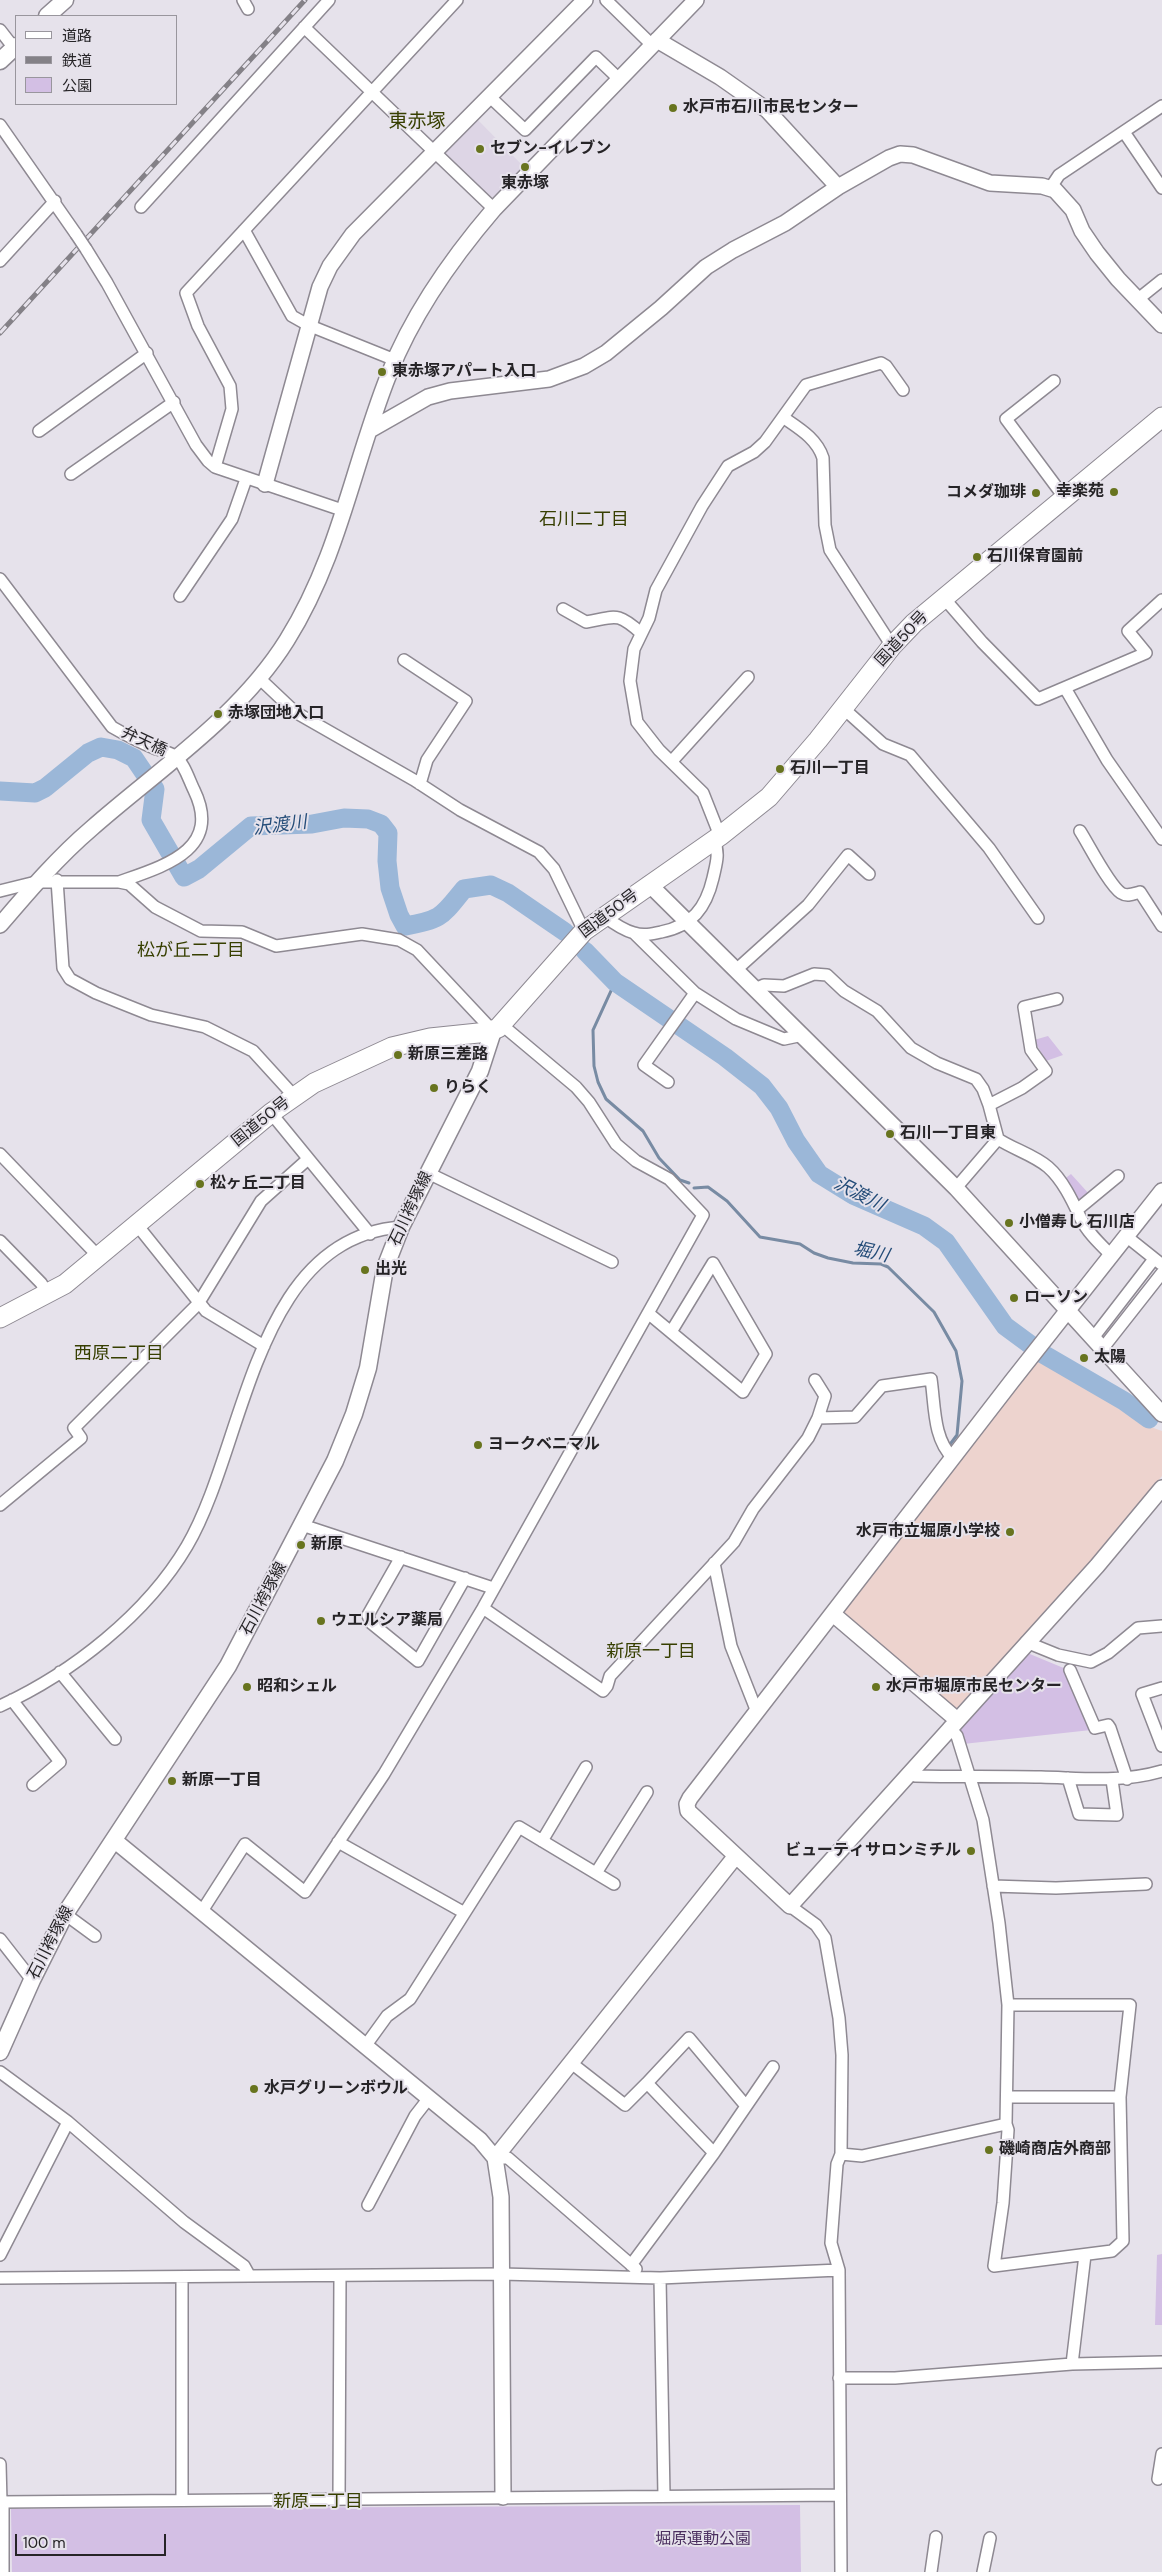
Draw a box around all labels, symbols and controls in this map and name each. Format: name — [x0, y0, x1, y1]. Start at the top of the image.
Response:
legend — [15, 15, 178, 105]
text: 道路 — [62, 26, 92, 46]
text: 鉄道 — [62, 51, 92, 71]
text: 公園 — [62, 76, 92, 96]
place label: 水戸市石川市民センター — [683, 98, 859, 118]
marker: 水戸市石川市民センター — [667, 102, 679, 114]
district label: 東赤塚 — [389, 111, 445, 133]
place label: セブン-イレブン — [490, 139, 611, 159]
marker: セブン-イレブン — [474, 143, 486, 155]
marker: 東赤塚 — [519, 161, 531, 173]
place label: 東赤塚 — [501, 174, 549, 194]
place label: 東赤塚アパート入口 — [392, 362, 536, 382]
marker: 東赤塚アパート入口 — [376, 366, 388, 378]
place label: 幸楽苑 — [1056, 482, 1104, 502]
place label: コメダ珈琲 — [946, 483, 1026, 503]
marker: 幸楽苑 — [1108, 486, 1120, 498]
marker: コメダ珈琲 — [1030, 487, 1042, 499]
district label: 石川二丁目 — [539, 509, 629, 531]
place label: 石川保育園前 — [987, 547, 1083, 567]
marker: 石川保育園前 — [971, 551, 983, 563]
street label: 国道50号 — [872, 607, 932, 671]
place label: 赤塚団地入口 — [228, 704, 324, 724]
marker: 赤塚団地入口 — [212, 708, 224, 720]
street label: 弁天橋 — [118, 723, 170, 761]
place label: 石川一丁目 — [790, 759, 870, 779]
marker: 石川一丁目 — [774, 763, 786, 775]
water label: 沢渡川 — [252, 812, 308, 840]
street label: 国道50号 — [576, 886, 642, 942]
district label: 松が丘二丁目 — [137, 940, 245, 962]
place label: 新原三差路 — [408, 1045, 488, 1065]
marker: 新原三差路 — [392, 1049, 404, 1061]
place label: りらく — [444, 1078, 492, 1098]
marker: りらく — [428, 1082, 440, 1094]
street label: 国道50号 — [228, 1093, 294, 1151]
place label: 石川一丁目東 — [900, 1124, 996, 1144]
marker: 石川一丁目東 — [884, 1128, 896, 1140]
street label: 石川袴塚線 — [385, 1169, 437, 1249]
water label: 沢渡川 — [830, 1173, 888, 1217]
place label: 松ヶ丘二丁目 — [210, 1174, 306, 1194]
marker: 松ヶ丘二丁目 — [194, 1178, 206, 1190]
place label: 小僧寿し 石川店 — [1019, 1213, 1135, 1233]
marker: 小僧寿し 石川店 — [1003, 1217, 1015, 1229]
water label: 堀川 — [851, 1238, 891, 1268]
place label: 出光 — [375, 1260, 407, 1280]
marker: 出光 — [359, 1264, 371, 1276]
place label: ローソン — [1024, 1288, 1088, 1308]
marker: ローソン — [1008, 1292, 1020, 1304]
district label: 西原二丁目 — [74, 1343, 164, 1365]
place label: 太陽 — [1094, 1348, 1126, 1368]
marker: 太陽 — [1078, 1352, 1090, 1364]
place label: ヨークベニマル — [488, 1435, 600, 1455]
marker: ヨークベニマル — [472, 1439, 484, 1451]
place label: 水戸市立堀原小学校 — [856, 1522, 1000, 1542]
marker: 水戸市立堀原小学校 — [1004, 1526, 1016, 1538]
place label: 新原 — [311, 1535, 343, 1555]
marker: 新原 — [295, 1539, 307, 1551]
street label: 石川袴塚線 — [237, 1559, 291, 1639]
place label: ウエルシア薬局 — [331, 1611, 443, 1631]
marker: ウエルシア薬局 — [315, 1615, 327, 1627]
district label: 新原一丁目 — [606, 1641, 696, 1663]
place label: 昭和シェル — [257, 1677, 337, 1697]
place label: 水戸市堀原市民センター — [886, 1677, 1062, 1697]
marker: 昭和シェル — [241, 1681, 253, 1693]
marker: 水戸市堀原市民センター — [870, 1681, 882, 1693]
place label: 新原一丁目 — [182, 1771, 262, 1791]
marker: 新原一丁目 — [166, 1775, 178, 1787]
place label: ビューティサロンミチル — [785, 1841, 961, 1861]
marker: ビューティサロンミチル — [965, 1845, 977, 1857]
street label: 石川袴塚線 — [24, 1903, 78, 1983]
place label: 水戸グリーンボウル — [264, 2079, 408, 2099]
marker: 水戸グリーンボウル — [248, 2083, 260, 2095]
place label: 磯崎商店外商部 — [999, 2140, 1111, 2160]
marker: 磯崎商店外商部 — [983, 2144, 995, 2156]
district label: 新原二丁目 — [273, 2491, 363, 2513]
scale bar — [18, 2524, 169, 2556]
park label: 堀原運動公園 — [655, 2530, 751, 2550]
text: 100 m — [23, 2533, 66, 2553]

